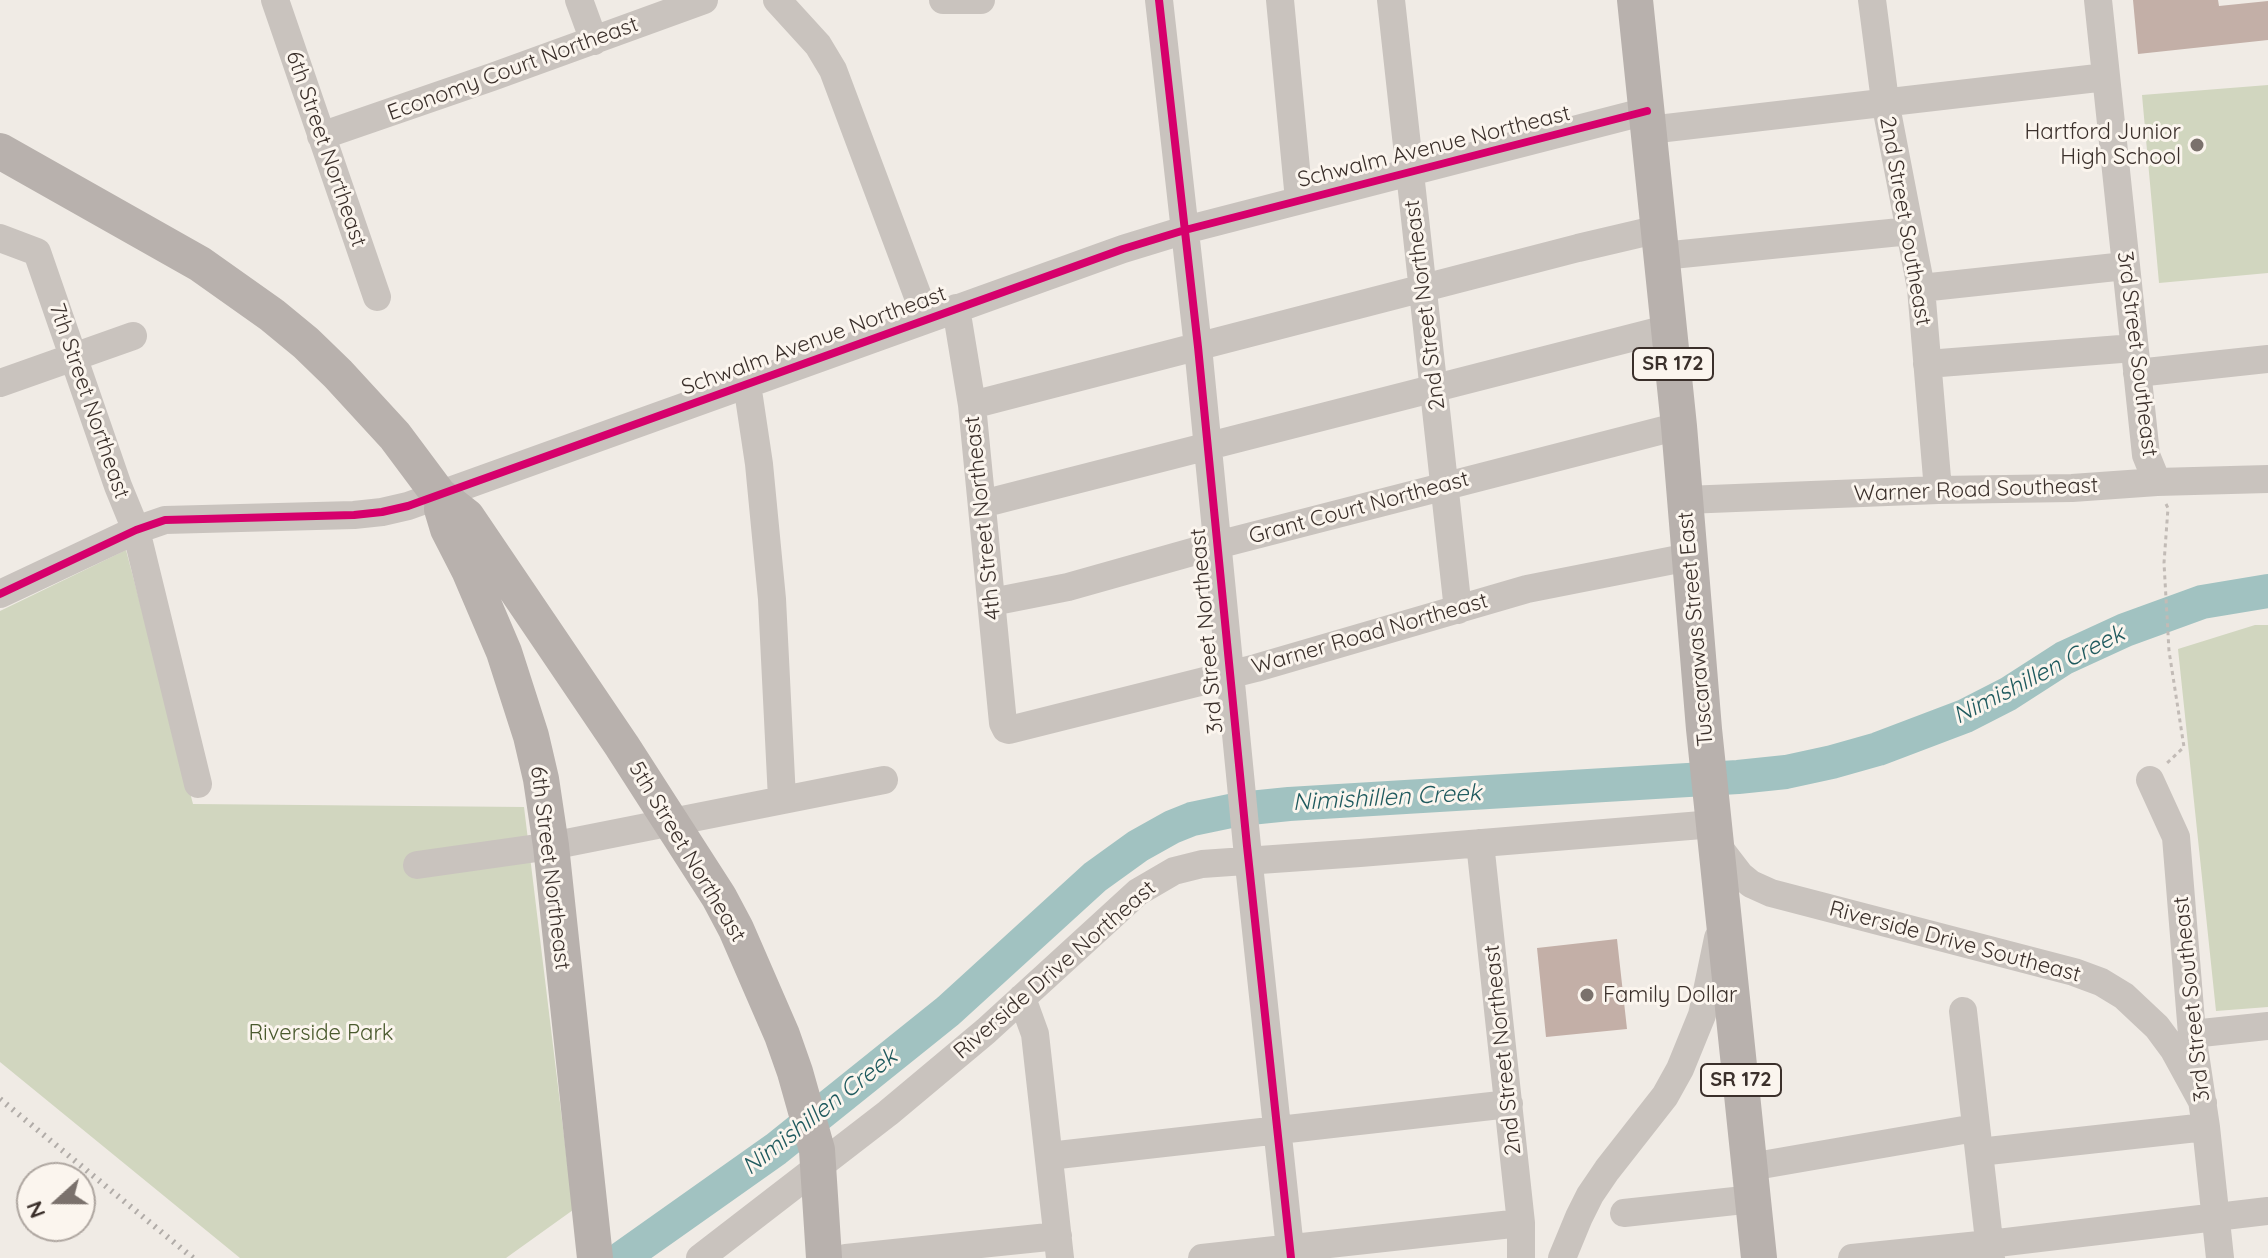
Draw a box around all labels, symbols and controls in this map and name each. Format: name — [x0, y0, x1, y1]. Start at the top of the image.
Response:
street label: Economy Court Northeast — [384, 11, 642, 127]
street label: 6th Street Northeast — [280, 48, 372, 250]
street label: Schwalm Avenue Northeast — [1295, 100, 1573, 194]
street label: 2nd Street Southeast — [1874, 114, 1936, 328]
place label: Hartford Junior High School — [2024, 119, 2181, 170]
marker: Hartford Junior High School — [2188, 136, 2206, 154]
street label: 2nd Street Northeast — [1399, 198, 1451, 412]
street label: 3rd Street Southeast — [2111, 250, 2163, 458]
street label: Schwalm Avenue Northeast — [678, 281, 950, 401]
street label: 7th Street Northeast — [43, 300, 135, 502]
road number: SR 172 — [1633, 348, 1713, 380]
street label: 4th Street Northeast — [959, 415, 1007, 621]
street label: Grant Court Northeast — [1246, 466, 1472, 550]
street label: Warner Road Southeast — [1853, 473, 2099, 507]
street label: Tuscarawas Street East — [1673, 510, 1719, 748]
street label: 3rd Street Northeast — [1185, 527, 1229, 735]
street label: Warner Road Northeast — [1249, 588, 1491, 680]
water label: Nimishillen Creek — [1948, 619, 2130, 731]
street label: 5th Street Northeast — [623, 757, 751, 947]
street label: 6th Street Northeast — [524, 765, 576, 971]
water label: Nimishillen Creek — [1292, 779, 1482, 817]
street label: Riverside Drive Northeast — [949, 875, 1161, 1065]
street label: 3rd Street Southeast — [2168, 895, 2216, 1103]
street label: Riverside Drive Southeast — [1826, 896, 2084, 988]
street label: 2nd Street Northeast — [1479, 943, 1527, 1157]
place label: Family Dollar — [1603, 982, 1738, 1008]
marker: Family Dollar — [1578, 986, 1596, 1004]
park label: Riverside Park — [248, 1020, 394, 1046]
water label: Nimishillen Creek — [737, 1043, 903, 1181]
road number: SR 172 — [1701, 1064, 1781, 1096]
north arrow — [16, 1162, 96, 1242]
text: N — [19, 1197, 51, 1222]

